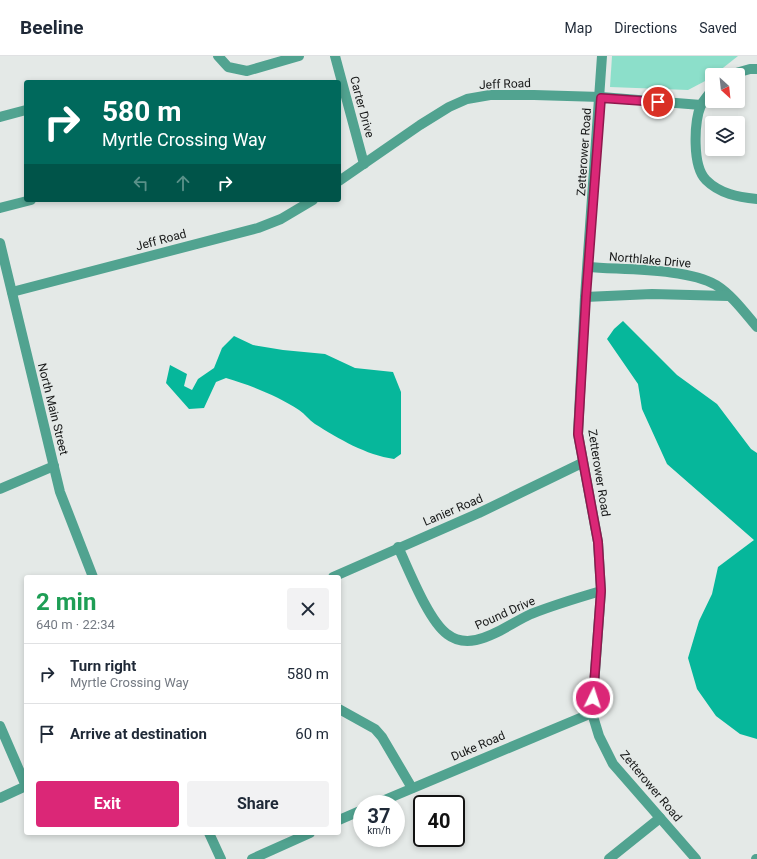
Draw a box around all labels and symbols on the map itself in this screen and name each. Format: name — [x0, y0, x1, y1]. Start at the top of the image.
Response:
north arrow — [705, 68, 745, 108]
street label: Carter Drive — [347, 75, 377, 139]
street label: Jeff Road — [479, 76, 531, 92]
pin — [641, 85, 675, 119]
street label: Zetterower Road — [574, 107, 594, 197]
street label: Jeff Road — [134, 227, 188, 253]
street label: Northlake Drive — [609, 249, 691, 271]
street label: North Main Street — [35, 361, 71, 457]
street label: Zetterower Road — [585, 428, 613, 518]
street label: Lanier Road — [421, 491, 485, 529]
street label: Pound Drive — [473, 594, 537, 632]
position arrow — [572, 677, 614, 719]
street label: Duke Road — [449, 728, 507, 764]
street label: Zetterower Road — [617, 748, 685, 824]
speed limit sign: 40 — [413, 795, 465, 847]

